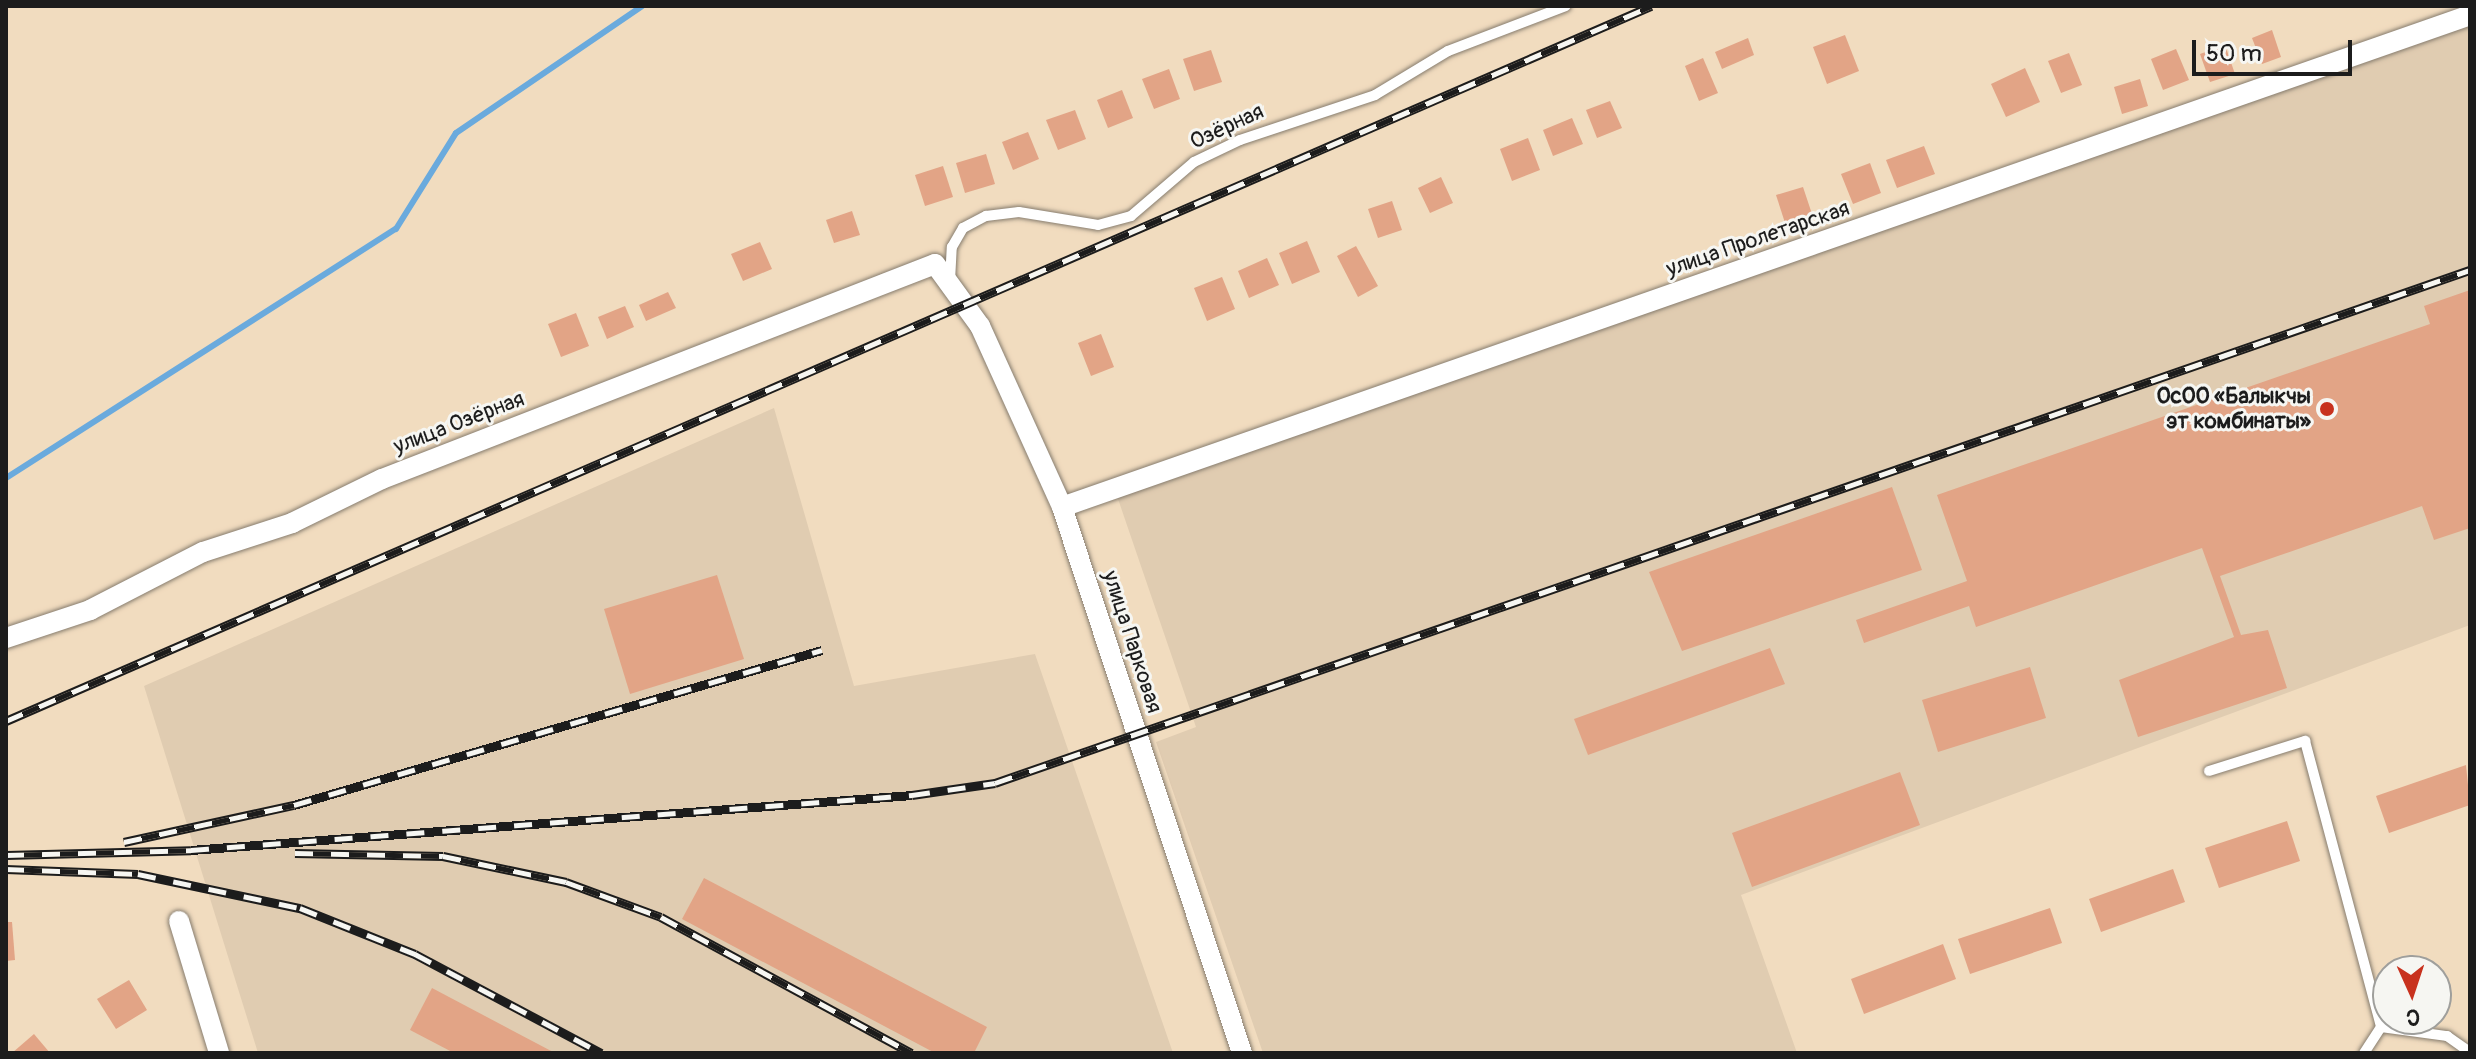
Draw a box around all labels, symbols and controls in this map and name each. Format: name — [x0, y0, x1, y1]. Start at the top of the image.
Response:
scale bar — [2196, 24, 2356, 74]
text: 50 m — [2206, 39, 2262, 68]
street label: Озёрная — [1186, 98, 1268, 156]
street label: улица Пролетарская — [1663, 195, 1853, 283]
place label: ОсОО «Балыкчы эт комбинаты» — [2156, 383, 2311, 434]
street label: улица Озёрная — [390, 386, 528, 460]
marker: ОсОО «Балыкчы эт комбинаты» — [2318, 400, 2336, 418]
street label: улица Парковая — [1097, 568, 1167, 716]
north arrow — [2372, 955, 2452, 1035]
text: С — [2406, 1003, 2421, 1031]

